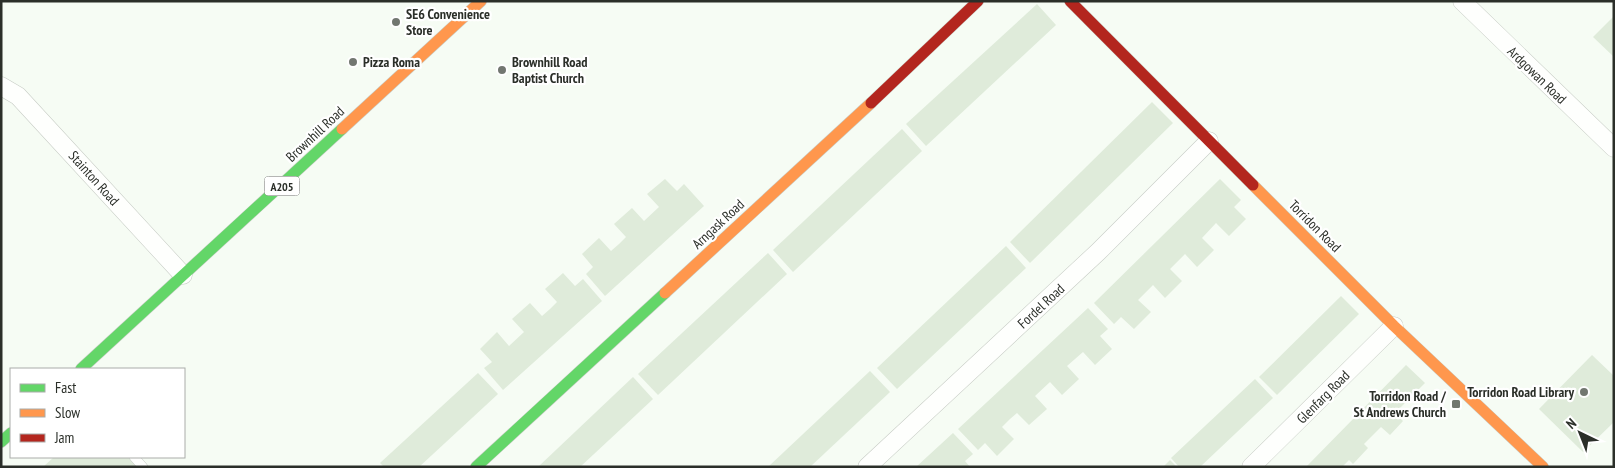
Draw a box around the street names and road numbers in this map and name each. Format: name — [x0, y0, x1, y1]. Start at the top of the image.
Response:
street label: Ardgowan Road — [1504, 42, 1570, 108]
street label: Brownhill Road — [282, 102, 348, 166]
street label: Stainton Road — [65, 147, 123, 209]
road number: A205 — [264, 177, 300, 196]
street label: Arngask Road — [688, 195, 748, 253]
street label: Torridon Road — [1285, 196, 1345, 256]
street label: Fordel Road — [1014, 280, 1068, 332]
street label: Glenfarg Road — [1293, 367, 1353, 427]

